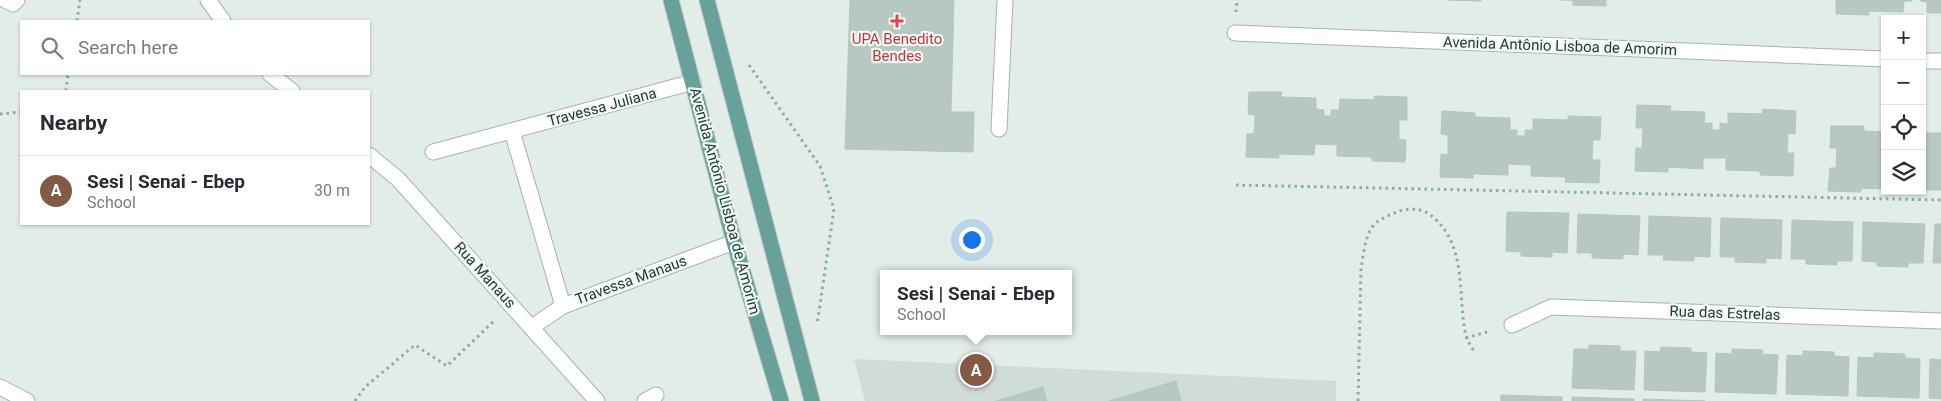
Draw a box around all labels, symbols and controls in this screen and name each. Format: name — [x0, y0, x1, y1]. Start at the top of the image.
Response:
marker: UPA Benedito Bendes — [890, 14, 904, 28]
map controls — [1881, 15, 1926, 195]
button: + — [1881, 15, 1926, 60]
search box — [20, 20, 370, 75]
place label: UPA Benedito Bendes — [852, 30, 942, 65]
street label: Avenida Antônio Lisboa de Amorim — [1443, 33, 1677, 59]
icon: search — [38, 34, 66, 62]
text: Search here — [78, 36, 178, 59]
button: − — [1881, 60, 1926, 105]
street label: Travessa Juliana — [545, 84, 659, 130]
street label: Avenida Antônio Lisboa de Amorim — [686, 86, 764, 316]
button: locate — [1881, 105, 1926, 150]
text: Nearby — [40, 111, 107, 135]
button: layers — [1881, 150, 1926, 195]
text: Sesi | Senai - Ebep — [87, 170, 245, 193]
text: A — [51, 181, 61, 200]
text: 30 m — [314, 181, 350, 200]
text: School — [87, 193, 136, 212]
your location — [959, 227, 985, 253]
street label: Rua Manaus — [451, 238, 519, 312]
street label: Travessa Manaus — [573, 251, 689, 309]
popup — [880, 270, 1072, 335]
text: Sesi | Senai - Ebep — [897, 282, 1055, 305]
street label: Rua das Estrelas — [1669, 302, 1781, 324]
text: School — [897, 305, 946, 324]
pin: A — [960, 351, 992, 389]

